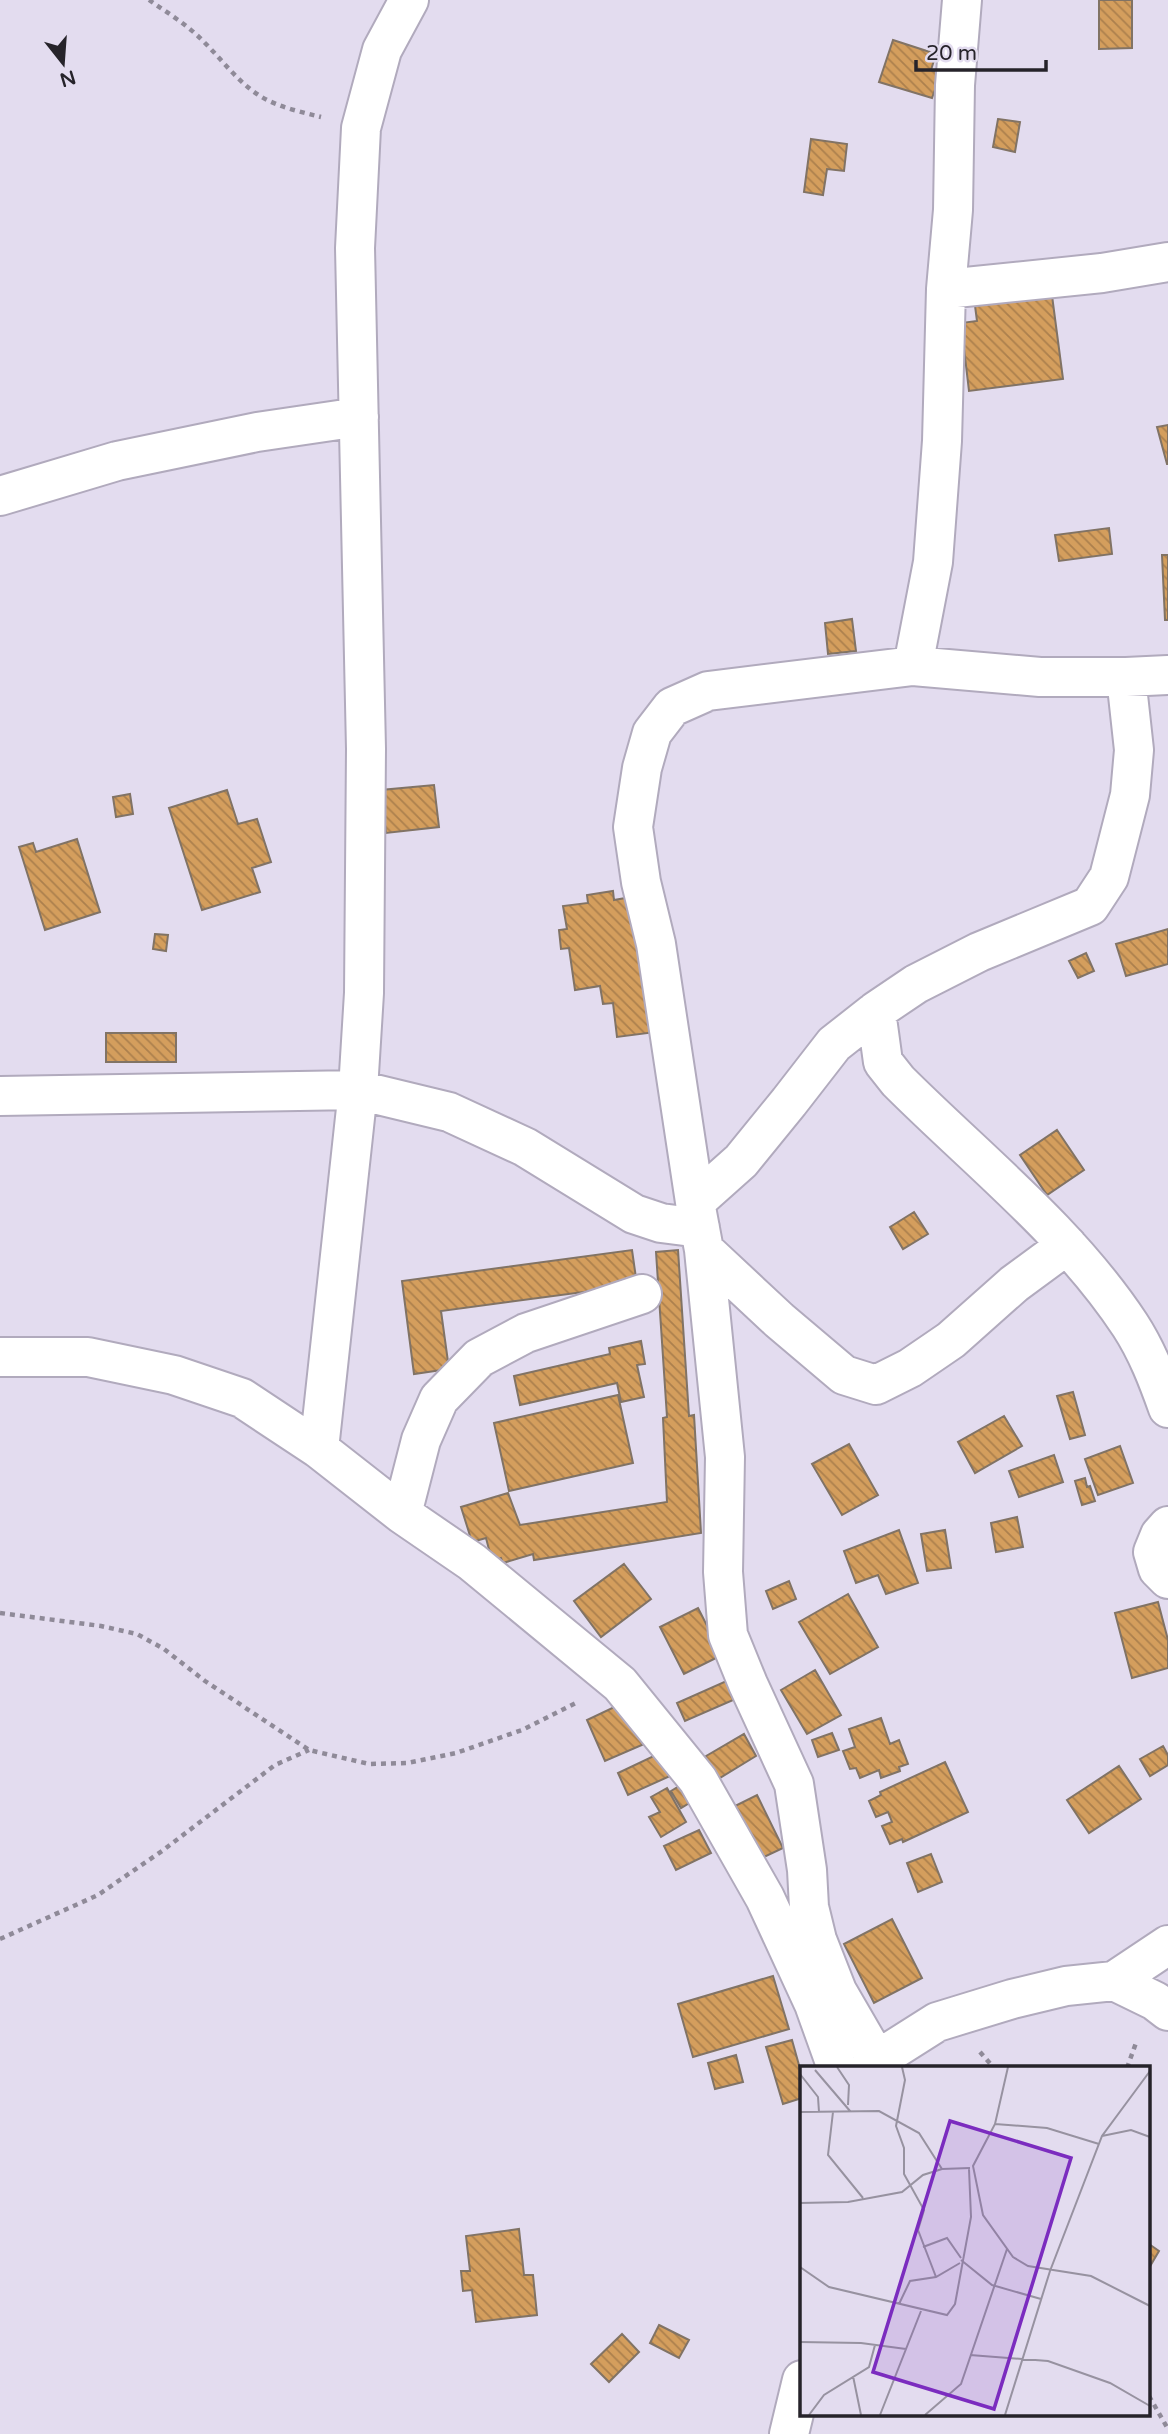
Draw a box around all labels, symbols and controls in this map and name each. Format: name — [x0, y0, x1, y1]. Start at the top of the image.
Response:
north arrow — [28, 28, 98, 98]
scale bar — [916, 28, 1046, 72]
text: 20 m — [926, 41, 977, 66]
text: N — [57, 66, 78, 91]
inset map — [800, 2066, 1150, 2416]

